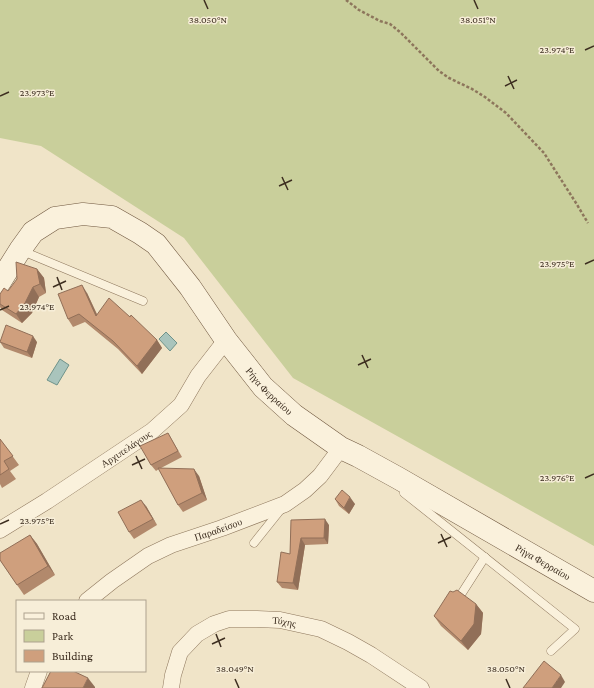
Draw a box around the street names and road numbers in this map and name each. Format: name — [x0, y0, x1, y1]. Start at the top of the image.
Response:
street label: Ρήγα Φερραίου — [244, 365, 295, 417]
street label: Αρχιπελάγους — [99, 428, 153, 470]
street label: Παραδείσου — [193, 516, 244, 543]
street label: Ρήγα Φερραίου — [513, 542, 572, 582]
street label: Τύχης — [272, 615, 297, 629]

